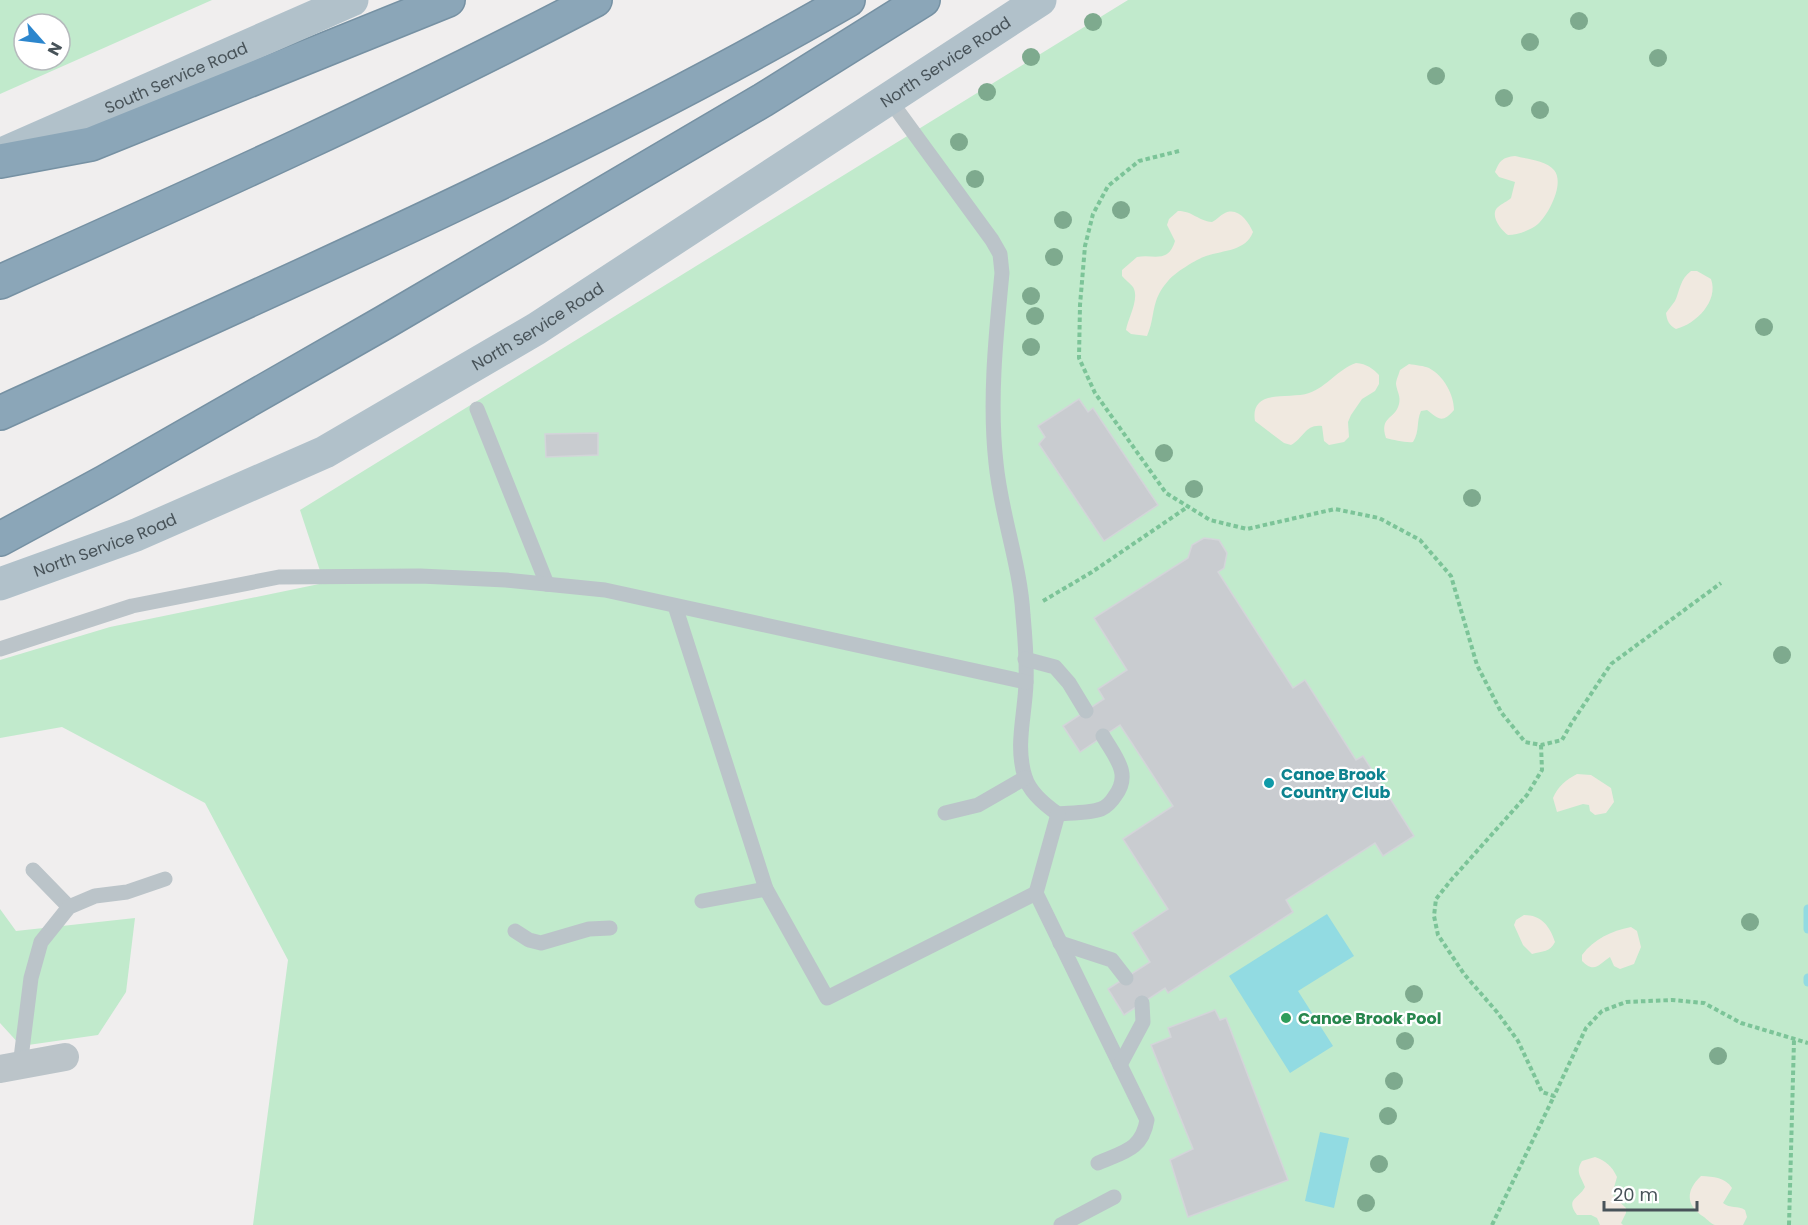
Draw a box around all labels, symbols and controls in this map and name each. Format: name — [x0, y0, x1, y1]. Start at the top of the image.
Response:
street label: North Service Road — [876, 11, 1015, 113]
north arrow — [12, 12, 72, 72]
street label: South Service Road — [101, 36, 251, 119]
text: N — [42, 38, 68, 60]
street label: North Service Road — [467, 277, 608, 376]
street label: North Service Road — [30, 508, 180, 583]
place label: Canoe Brook Country Club — [1281, 763, 1390, 804]
marker: Canoe Brook Country Club — [1262, 776, 1276, 790]
place label: Canoe Brook Pool — [1298, 1007, 1441, 1030]
marker: Canoe Brook Pool — [1279, 1011, 1293, 1025]
scale bar — [1604, 1174, 1697, 1212]
text: 20 m — [1613, 1182, 1658, 1207]

